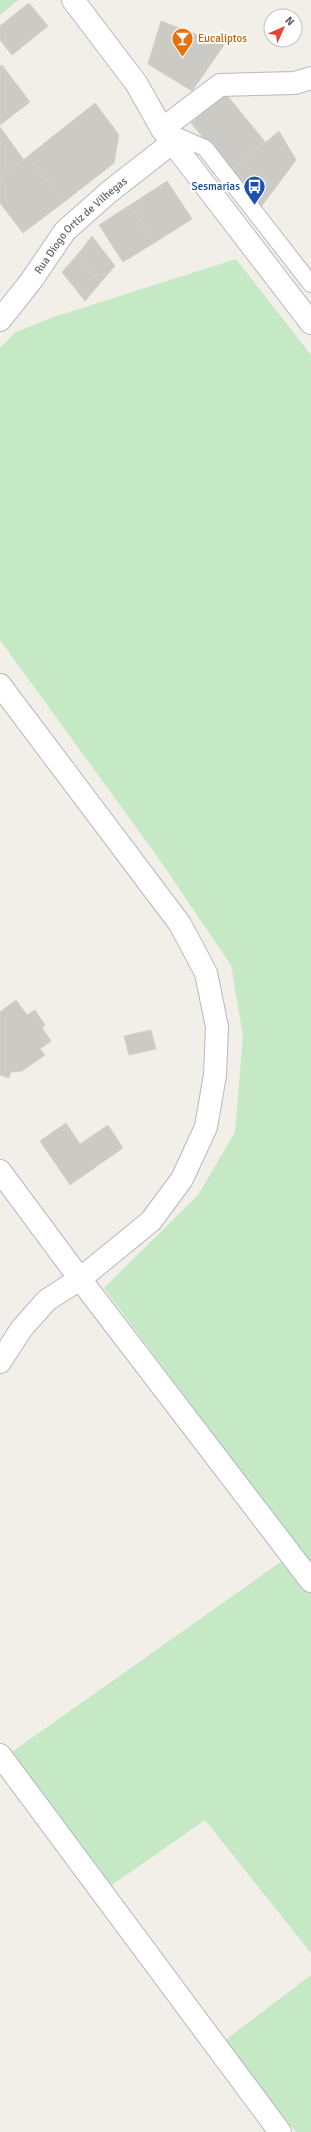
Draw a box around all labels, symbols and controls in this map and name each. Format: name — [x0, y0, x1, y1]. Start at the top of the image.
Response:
north arrow — [263, 8, 303, 48]
text: N — [282, 14, 297, 29]
bar icon: Eucaliptos — [169, 25, 195, 58]
place label: Eucaliptos — [198, 32, 247, 45]
bus stop icon: Sesmarias — [242, 173, 268, 206]
street label: Rua Diogo Ortiz de Vilhegas — [32, 174, 130, 277]
place label: Sesmarias — [192, 180, 240, 193]

